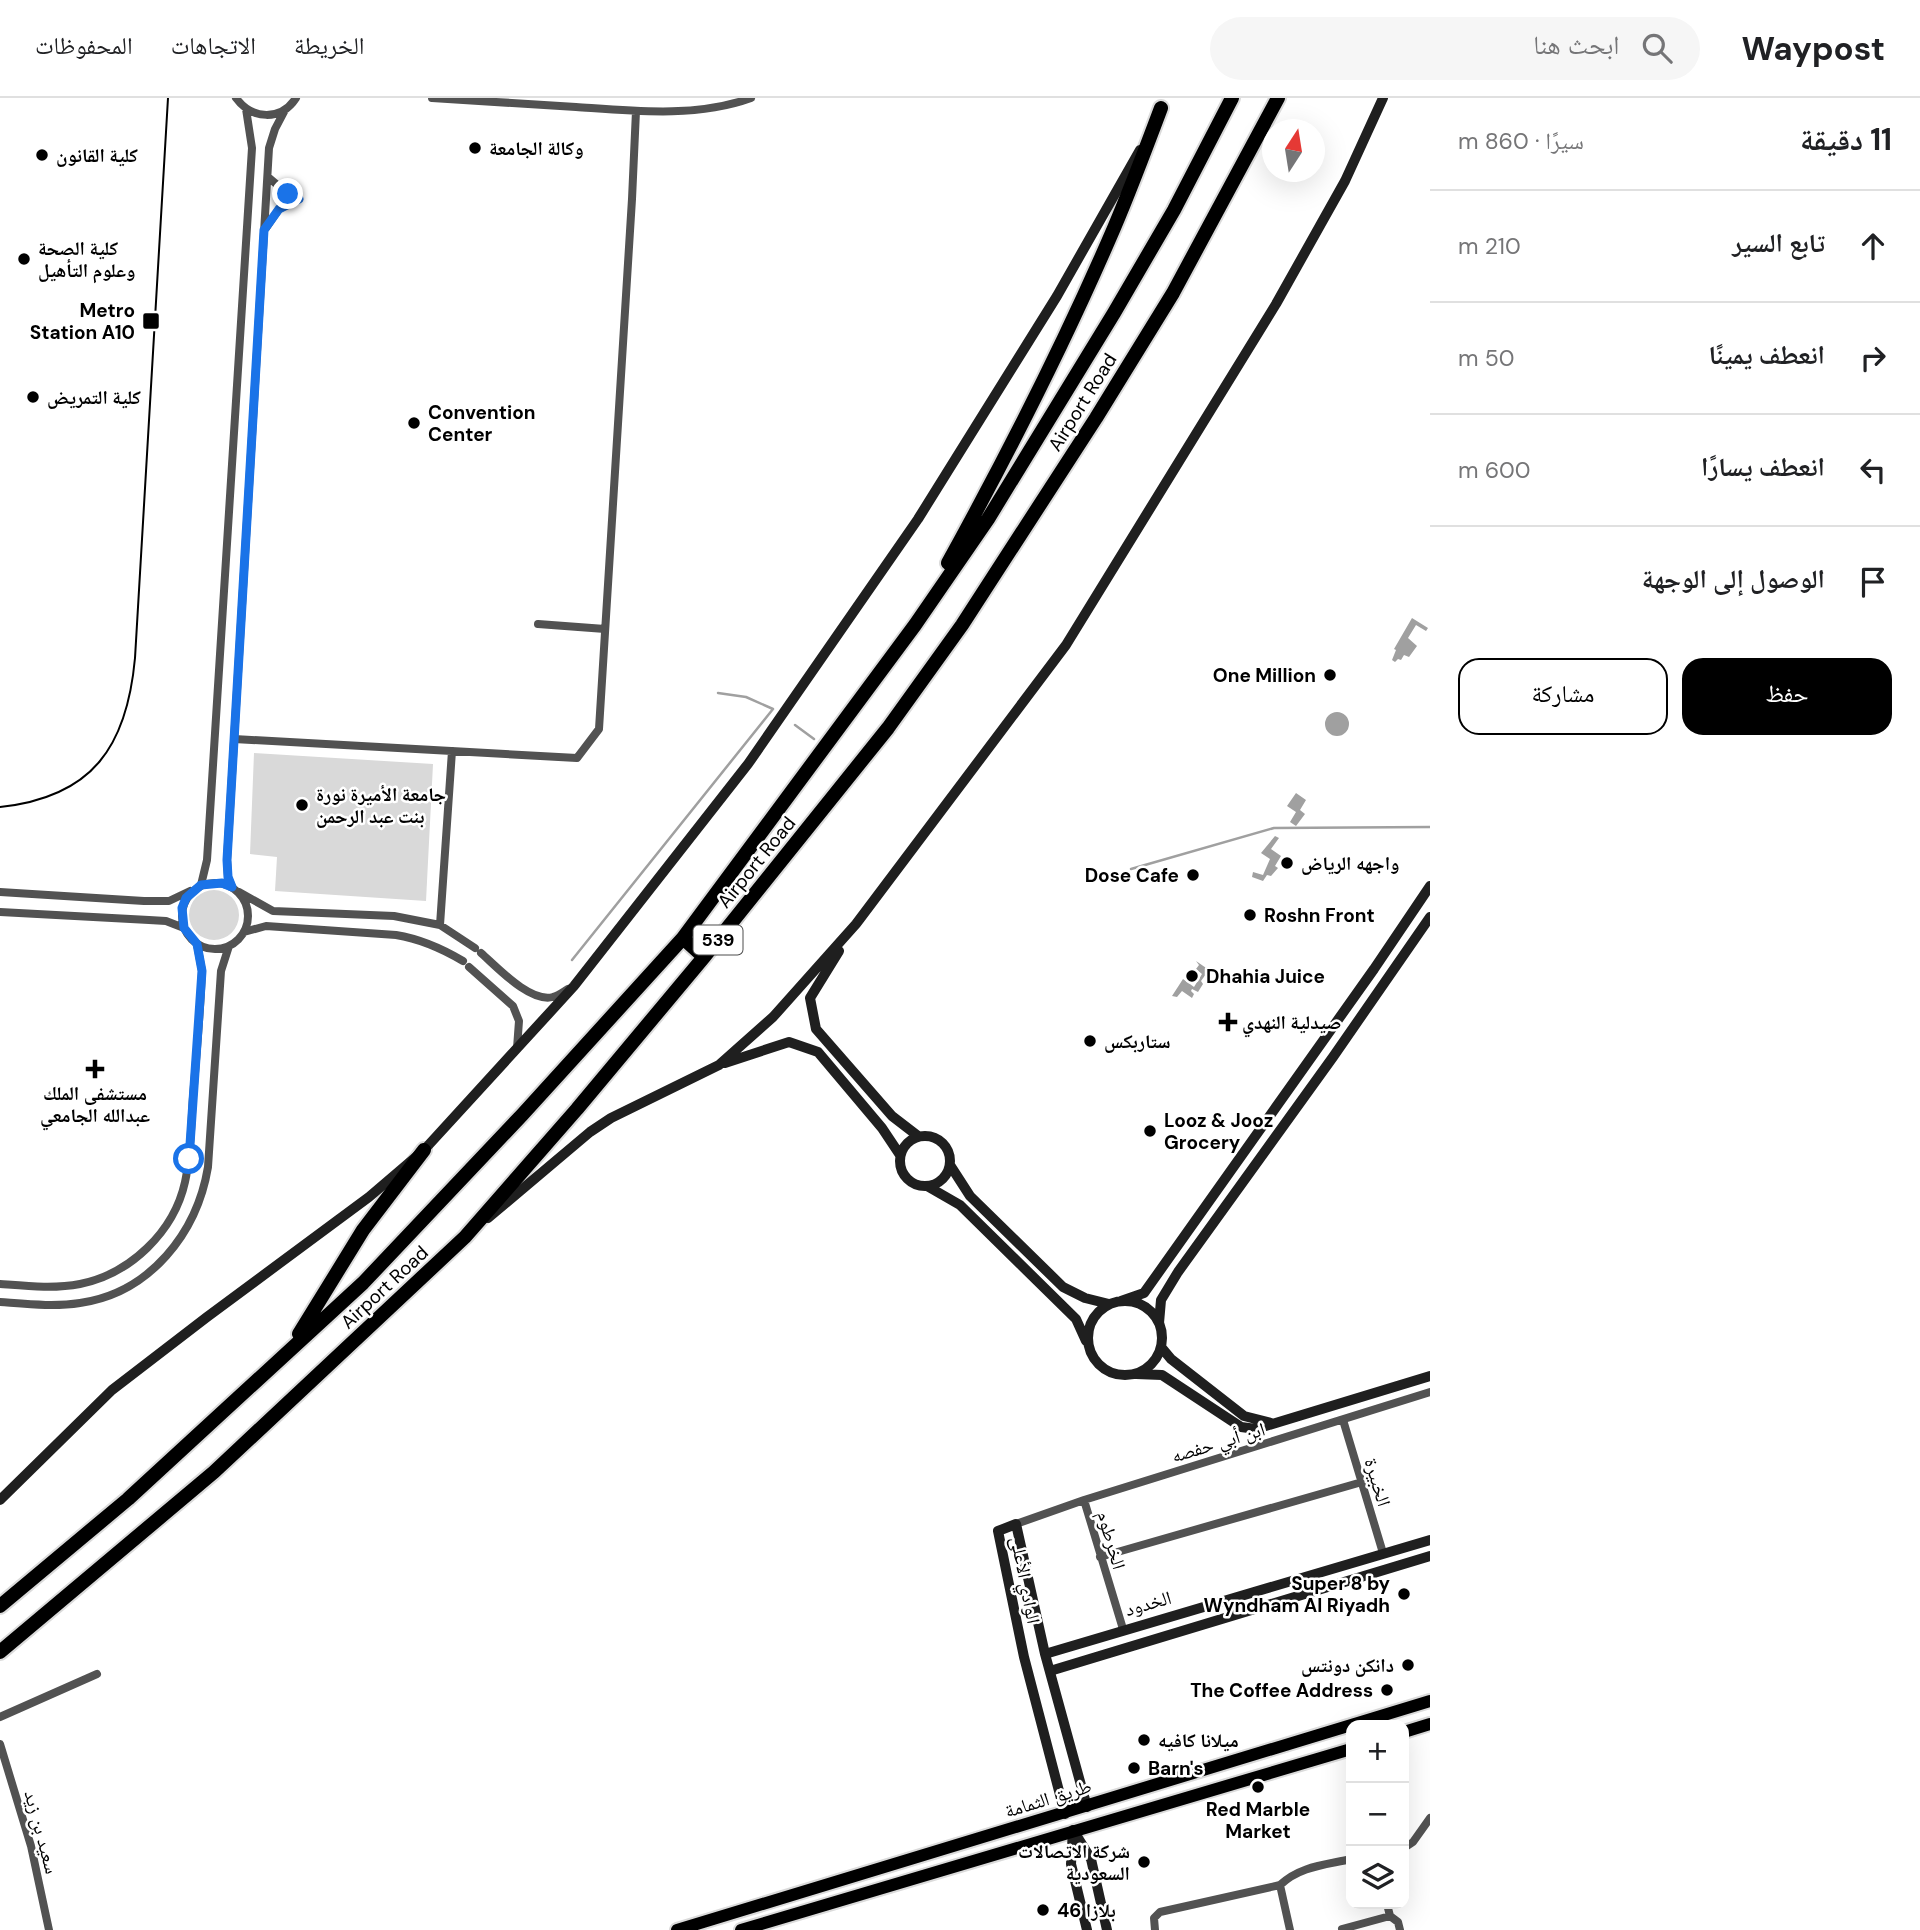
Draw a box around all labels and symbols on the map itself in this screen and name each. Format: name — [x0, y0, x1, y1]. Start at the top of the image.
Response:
north arrow — [1262, 119, 1325, 182]
place label: وكالة الجامعة — [489, 136, 584, 161]
marker: وكالة الجامعة — [467, 140, 483, 156]
place label: كلية القانون — [56, 143, 139, 168]
marker: كلية القانون — [34, 147, 50, 163]
route end — [272, 178, 303, 209]
place label: كلية الصحة وعلوم التأهيل — [38, 236, 135, 284]
marker: كلية الصحة وعلوم التأهيل — [16, 251, 32, 267]
place label: Metro Station A10 — [30, 298, 135, 345]
marker: Metro Station A10 — [141, 311, 161, 331]
street label: Airport Road — [1042, 349, 1122, 456]
place label: كلية التمريض — [47, 385, 142, 410]
marker: كلية التمريض — [25, 389, 41, 405]
place label: Convention Center — [428, 400, 535, 447]
marker: Convention Center — [406, 415, 422, 431]
place label: One Million — [1213, 663, 1316, 688]
marker: One Million — [1322, 667, 1338, 683]
place label: جامعة الأميرة نورة بنت عبد الرحمن — [316, 782, 446, 829]
marker: جامعة الأميرة نورة بنت عبد الرحمن — [294, 797, 310, 813]
street label: Airport Road — [712, 811, 801, 913]
place label: واجهه الرياض — [1301, 851, 1400, 876]
marker: واجهه الرياض — [1279, 855, 1295, 871]
place label: Dose Cafe — [1085, 863, 1179, 888]
marker: Dose Cafe — [1185, 867, 1201, 883]
place label: Roshn Front — [1264, 903, 1375, 928]
marker: Roshn Front — [1242, 907, 1258, 923]
road number: 539 — [694, 926, 742, 954]
place label: Dhahia Juice — [1206, 964, 1325, 989]
marker: Dhahia Juice — [1184, 968, 1200, 984]
place label: صيدلية النهدي — [1242, 1010, 1341, 1038]
marker: صيدلية النهدي — [1220, 1014, 1236, 1030]
place label: ستاربكس — [1104, 1029, 1171, 1054]
marker: ستاربكس — [1082, 1033, 1098, 1049]
marker: مستشفى الملك عبدالله الجامعي — [85, 1059, 105, 1079]
place label: مستشفى الملك عبدالله الجامعي — [40, 1081, 150, 1131]
place label: Looz & Jooz Grocery — [1164, 1108, 1273, 1155]
marker: Looz & Jooz Grocery — [1142, 1123, 1158, 1139]
route start — [173, 1143, 204, 1174]
street label: Airport Road — [335, 1240, 434, 1334]
street label: ابن أبي حفصه — [1168, 1416, 1269, 1471]
street label: الخبيرة — [1358, 1455, 1397, 1509]
street label: الخرطوم — [1090, 1508, 1132, 1573]
street label: الوادي الأعلى — [1002, 1534, 1046, 1626]
place label: Super 8 by Wyndham Al Riyadh — [1204, 1571, 1391, 1618]
street label: الخدود — [1122, 1585, 1174, 1622]
marker: Super 8 by Wyndham Al Riyadh — [1396, 1586, 1412, 1602]
place label: دانكن دونتس — [1301, 1653, 1394, 1678]
marker: دانكن دونتس — [1400, 1657, 1416, 1673]
place label: The Coffee Address — [1190, 1678, 1373, 1703]
marker: The Coffee Address — [1379, 1682, 1395, 1698]
place label: ميلانا كافيه — [1158, 1728, 1239, 1753]
marker: ميلانا كافيه — [1136, 1732, 1152, 1748]
place label: Barn's — [1148, 1756, 1204, 1781]
marker: Barn's — [1126, 1760, 1142, 1776]
street label: طريق الثمامة — [1002, 1773, 1094, 1823]
marker: Red Marble Market — [1250, 1779, 1266, 1795]
street label: سعيد بن زيد — [18, 1788, 65, 1877]
place label: Red Marble Market — [1206, 1797, 1310, 1844]
place label: شركة الاتصالات السعودية — [1018, 1839, 1130, 1886]
marker: شركة الاتصالات السعودية — [1136, 1854, 1152, 1870]
place label: بلازا 46 — [1057, 1898, 1116, 1923]
marker: بلازا 46 — [1035, 1902, 1051, 1918]

